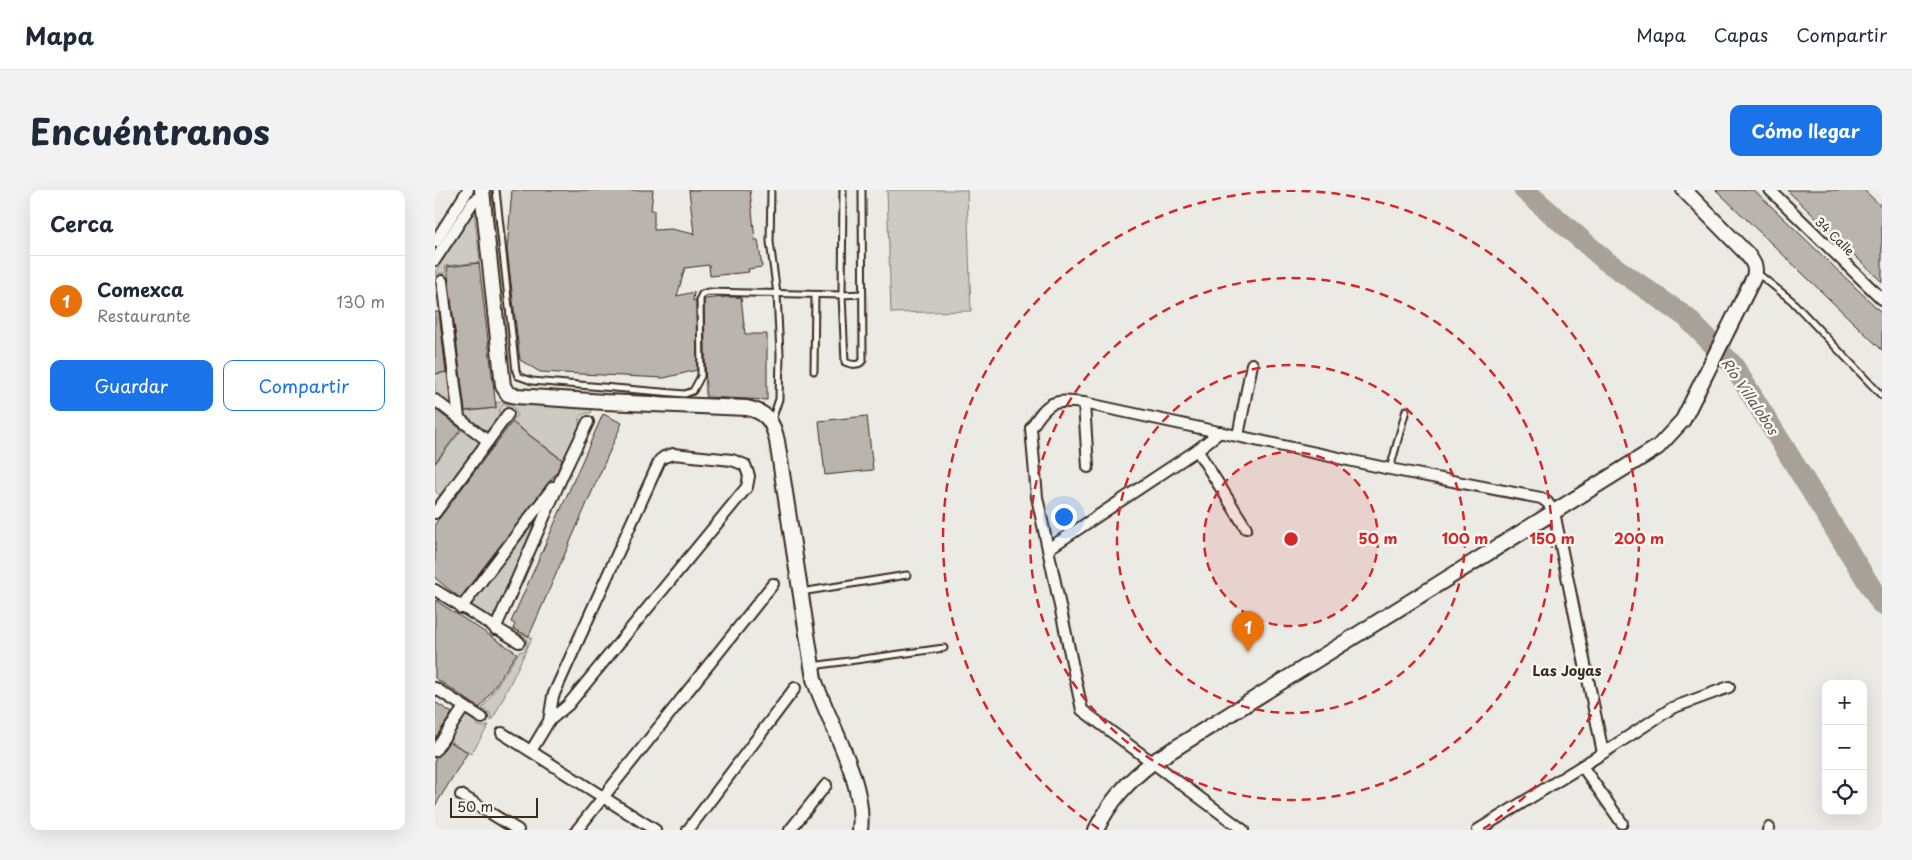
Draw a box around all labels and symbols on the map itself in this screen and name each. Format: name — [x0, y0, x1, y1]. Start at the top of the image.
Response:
street label: 34 Calle — [1811, 213, 1859, 260]
water label: Río Villalobos — [1717, 353, 1784, 440]
your location — [1051, 504, 1077, 530]
text: 50 m — [1359, 526, 1397, 549]
text: 100 m — [1442, 526, 1488, 549]
text: 150 m — [1529, 526, 1575, 549]
text: 200 m — [1614, 526, 1664, 549]
centre of rings — [1282, 530, 1300, 548]
pin: 1 — [1232, 611, 1264, 652]
district label: Las Joyas — [1532, 660, 1602, 681]
scale bar — [450, 795, 537, 818]

